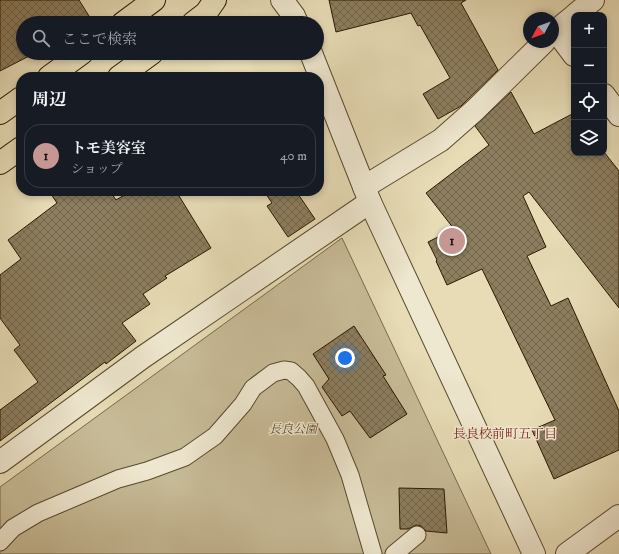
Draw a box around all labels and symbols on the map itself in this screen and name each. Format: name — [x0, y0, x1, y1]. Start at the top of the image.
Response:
north arrow — [523, 12, 559, 48]
pin: 1 — [439, 226, 465, 256]
your location — [335, 348, 355, 368]
park label: 長良公園 — [269, 422, 319, 437]
district label: 長良校前町五丁目 — [453, 426, 557, 442]

